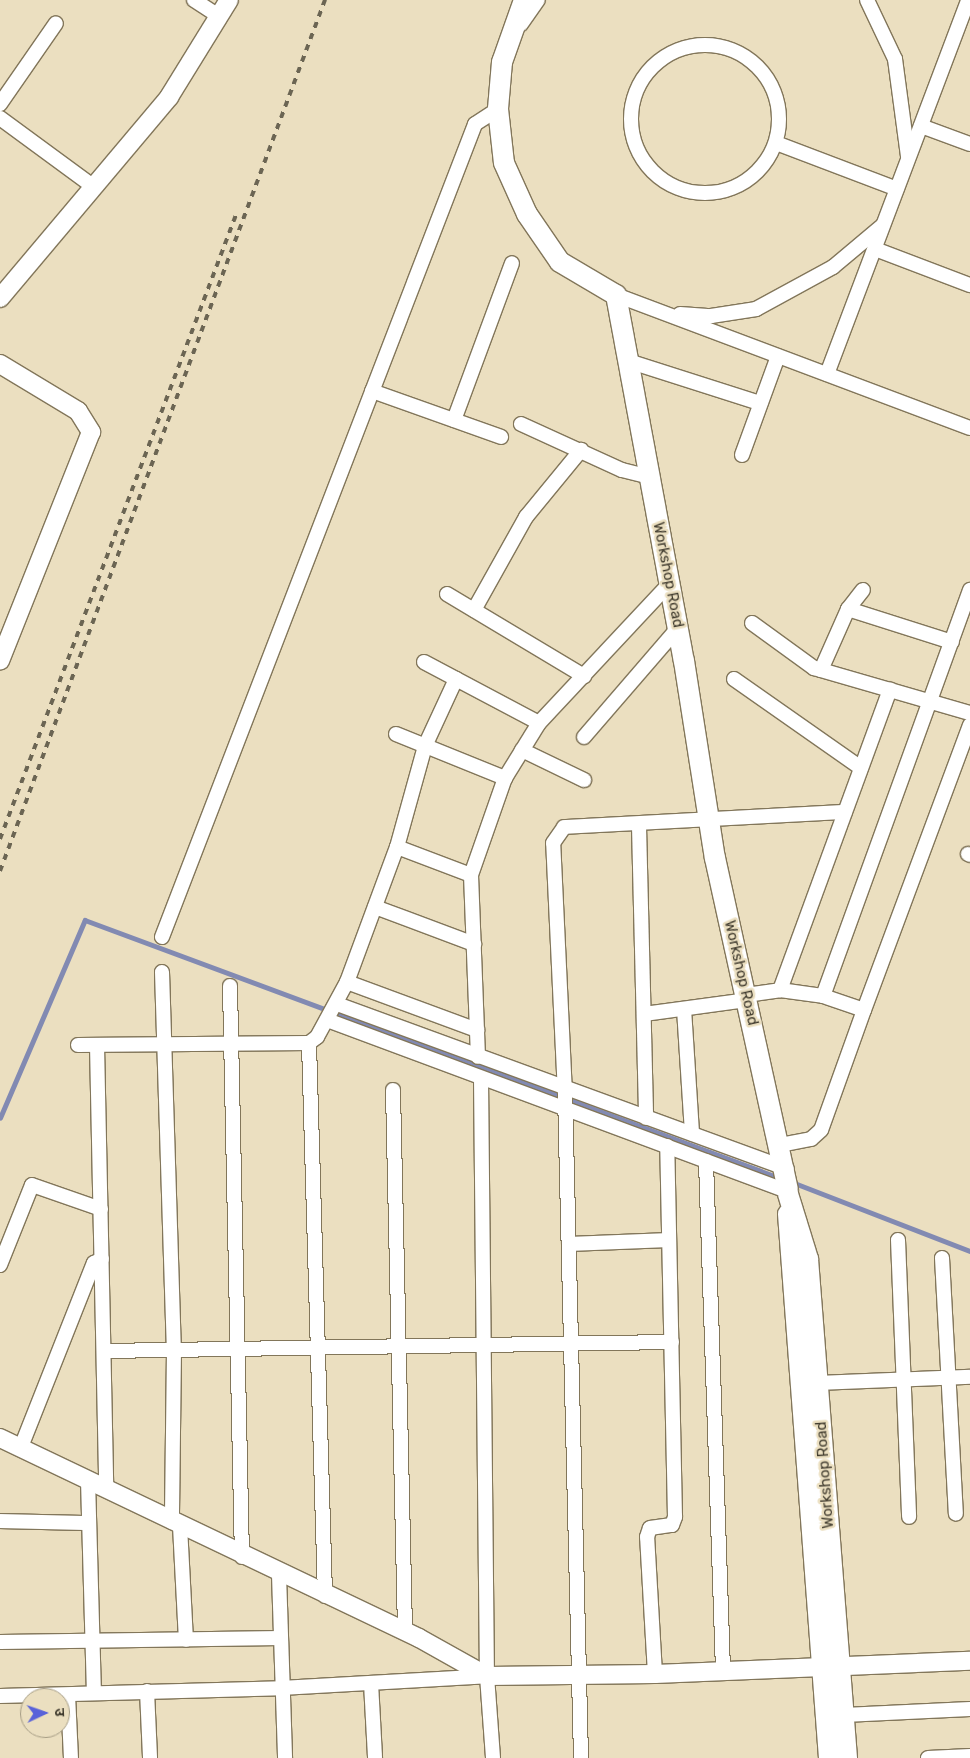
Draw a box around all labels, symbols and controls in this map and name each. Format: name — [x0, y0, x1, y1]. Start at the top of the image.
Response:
street label: Workshop Road — [649, 521, 687, 629]
street label: Workshop Road — [720, 919, 762, 1027]
street label: Workshop Road — [812, 1421, 838, 1529]
north arrow — [20, 1688, 70, 1738]
text: उ — [51, 1708, 68, 1717]

